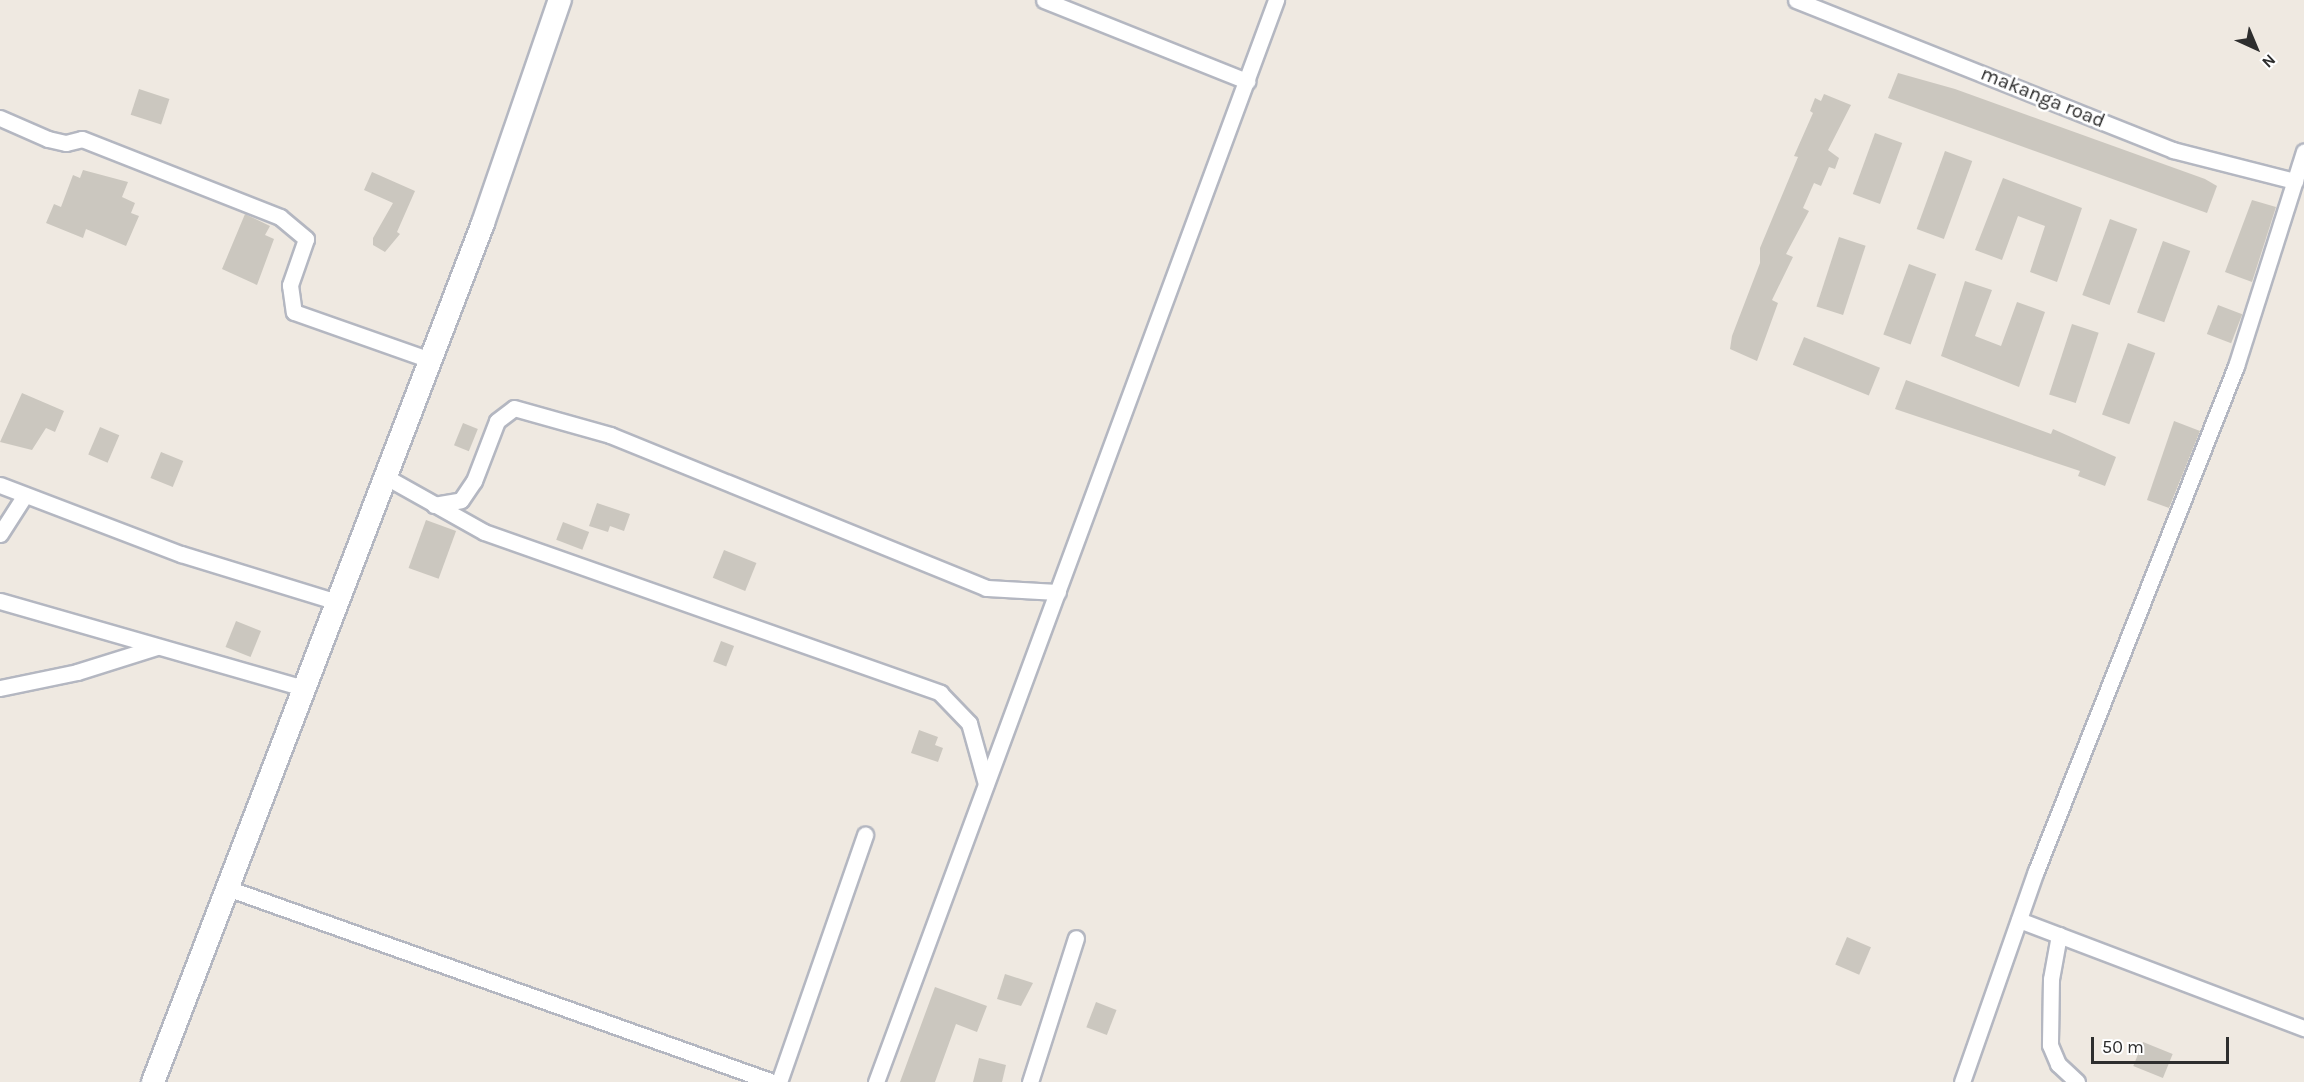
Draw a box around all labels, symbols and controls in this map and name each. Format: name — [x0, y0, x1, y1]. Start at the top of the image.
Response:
north arrow — [2226, 18, 2286, 78]
text: N — [2258, 50, 2280, 72]
street label: makanga road — [1977, 61, 2109, 133]
scale bar — [2094, 1025, 2232, 1063]
text: 50 m — [2102, 1036, 2144, 1058]

